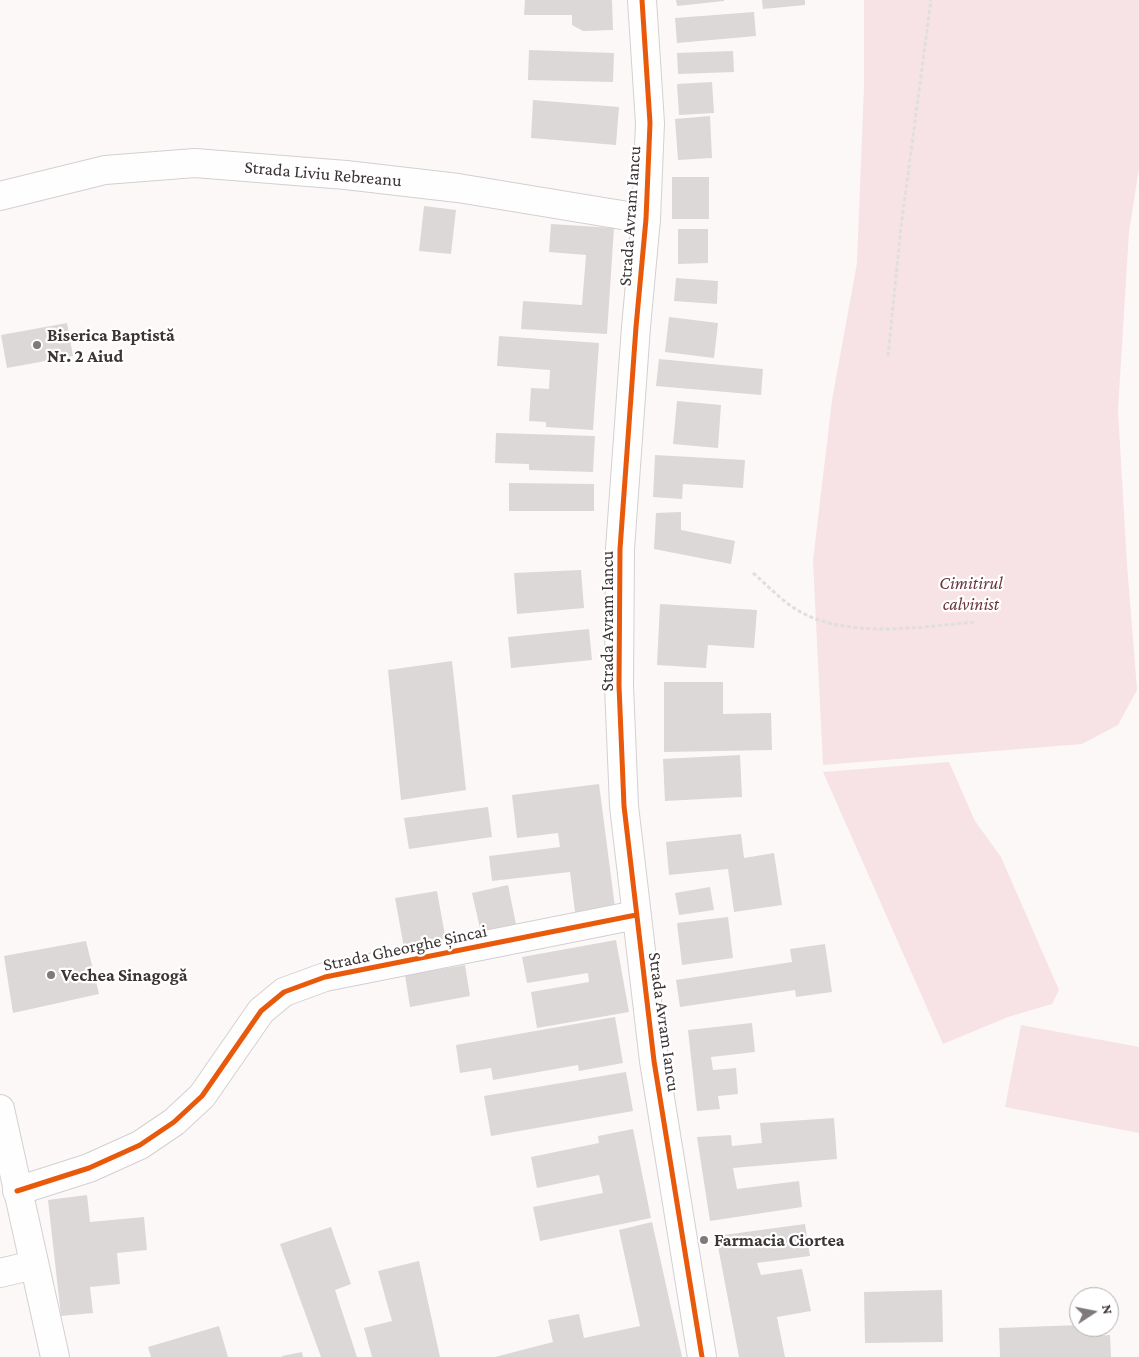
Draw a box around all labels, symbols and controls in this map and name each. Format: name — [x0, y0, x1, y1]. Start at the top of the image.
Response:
street label: Strada Avram Iancu — [614, 145, 646, 287]
street label: Strada Liviu Rebreanu — [243, 156, 403, 192]
place label: Biserica Baptistă Nr. 2 Aiud — [47, 324, 175, 366]
marker: Biserica Baptistă Nr. 2 Aiud — [31, 339, 43, 351]
street label: Strada Avram Iancu — [596, 551, 618, 691]
park label: Cimitirul calvinist — [939, 572, 1003, 614]
street label: Strada Gheorghe Șincai — [321, 920, 489, 976]
street label: Strada Avram Iancu — [644, 951, 684, 1093]
place label: Vechea Sinagogă — [61, 964, 188, 986]
marker: Vechea Sinagogă — [45, 969, 57, 981]
place label: Farmacia Ciortea — [714, 1229, 845, 1251]
marker: Farmacia Ciortea — [698, 1234, 710, 1246]
north arrow — [1069, 1287, 1119, 1337]
text: N — [1099, 1303, 1117, 1316]

